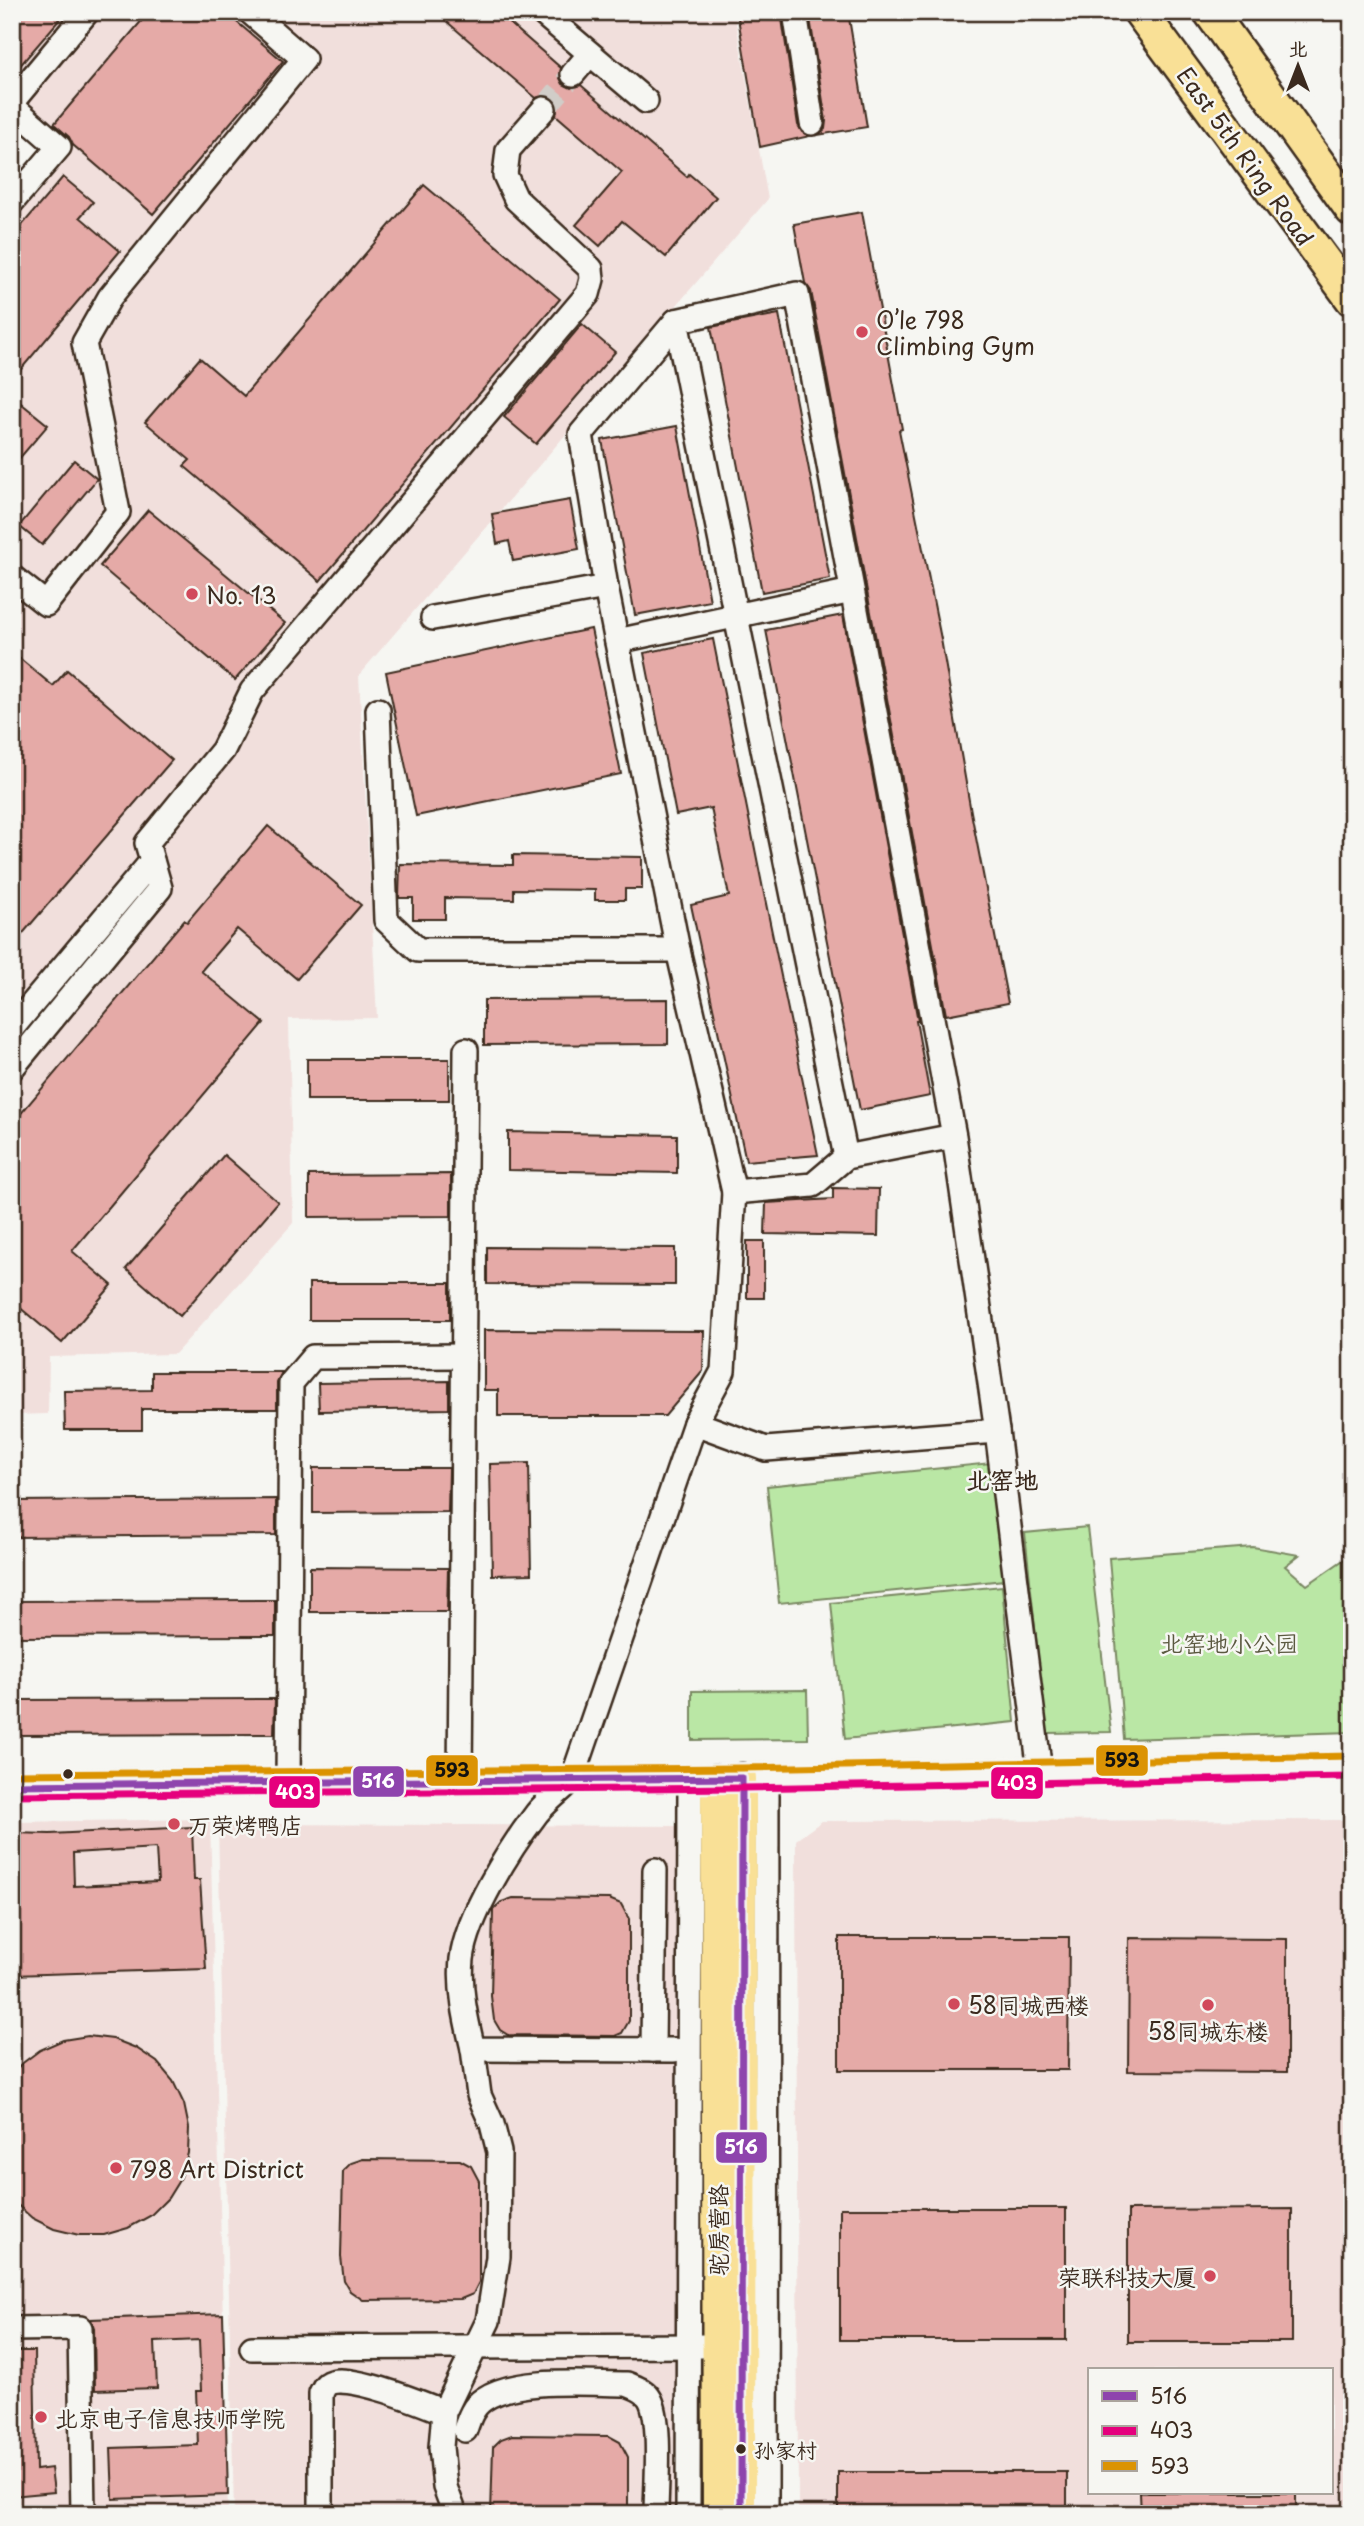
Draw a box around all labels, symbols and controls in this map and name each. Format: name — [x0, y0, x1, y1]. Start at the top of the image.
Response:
north arrow — [1262, 32, 1332, 102]
text: 北 — [1288, 34, 1308, 62]
street label: East 5th Ring Road — [1169, 59, 1323, 253]
place label: O’le 798 Climbing Gym — [876, 302, 1035, 363]
marker: O’le 798 Climbing Gym — [854, 324, 870, 340]
place label: No. 13 — [206, 577, 276, 612]
marker: No. 13 — [184, 586, 200, 602]
district label: 北窑地 — [966, 1461, 1038, 1497]
park label: 北窑地小公园 — [1160, 1625, 1298, 1660]
line badge: 593 — [1095, 1744, 1149, 1777]
text: 593 — [1104, 1745, 1140, 1773]
line badge: 593 — [425, 1754, 479, 1787]
text: 593 — [434, 1755, 470, 1783]
line badge: 516 — [352, 1765, 405, 1798]
text: 516 — [361, 1766, 395, 1794]
line badge: 403 — [990, 1766, 1044, 1800]
unlabelled marker — [61, 1767, 75, 1781]
text: 403 — [997, 1768, 1037, 1796]
line badge: 403 — [268, 1775, 321, 1809]
text: 403 — [275, 1777, 315, 1805]
place label: 万荣烤鸭店 — [188, 1807, 303, 1842]
marker: 万荣烤鸭店 — [166, 1816, 182, 1832]
place label: 58同城西楼 — [968, 1987, 1089, 2022]
marker: 58同城西楼 — [946, 1996, 962, 2012]
marker: 58同城东楼 — [1200, 1997, 1216, 2013]
place label: 58同城东楼 — [1147, 2013, 1269, 2048]
line badge: 516 — [715, 2131, 768, 2164]
text: 516 — [724, 2132, 758, 2160]
place label: 798 Art District — [130, 2151, 304, 2186]
marker: 798 Art District — [108, 2160, 124, 2176]
street label: 驼房营路 — [700, 2184, 735, 2276]
place label: 荣联科技大厦 — [1058, 2259, 1196, 2294]
marker: 荣联科技大厦 — [1202, 2268, 1218, 2284]
legend — [1088, 2368, 1332, 2494]
text: 516 — [1150, 2379, 1187, 2411]
place label: 北京电子信息技师学院 — [55, 2400, 285, 2435]
marker: 北京电子信息技师学院 — [33, 2409, 49, 2425]
text: 403 — [1150, 2413, 1193, 2445]
place label: 孙家村 — [754, 2433, 817, 2465]
marker: 孙家村 — [734, 2442, 748, 2456]
text: 593 — [1150, 2449, 1189, 2481]

